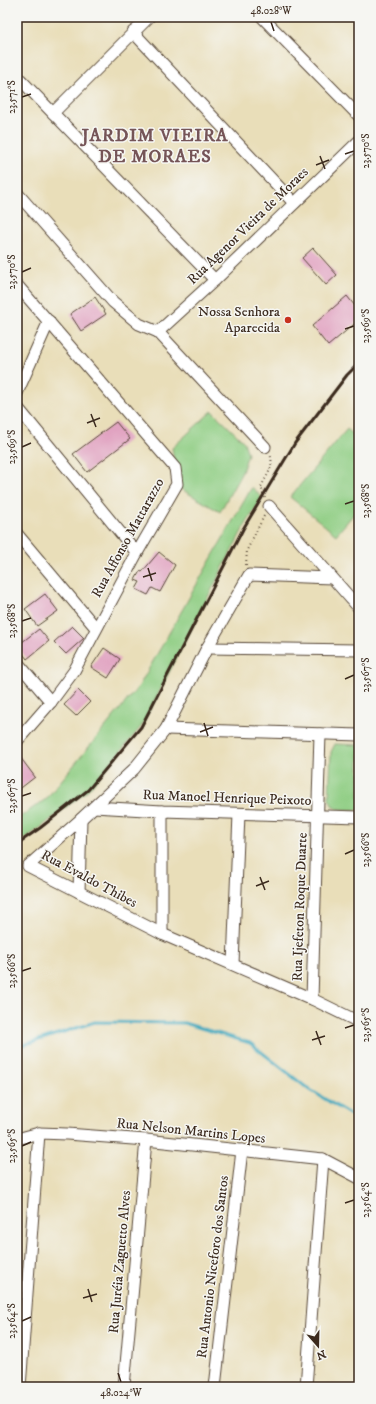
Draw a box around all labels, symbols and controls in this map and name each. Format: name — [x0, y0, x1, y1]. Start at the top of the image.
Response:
text: 48.028°W — [251, 5, 292, 17]
text: 23.571°S — [6, 80, 18, 114]
district label: JARDIM VIEIRA DE MORAES — [80, 125, 228, 168]
text: 23.570°S — [360, 134, 372, 168]
street label: Rua Agenor Vieira de Moraes — [184, 163, 313, 289]
text: 23.570°S — [6, 255, 18, 289]
place label: Nossa Senhora Aparecida — [198, 303, 280, 337]
text: 23.569°S — [360, 309, 372, 343]
marker: Nossa Senhora Aparecida — [283, 315, 293, 325]
text: 23.569°S — [6, 430, 18, 464]
street label: Rua Affonso Mattarazzo — [88, 475, 168, 601]
text: 23.568°S — [360, 484, 372, 518]
text: 23.568°S — [6, 604, 18, 638]
text: 23.567°S — [360, 658, 372, 692]
text: 23.567°S — [6, 779, 18, 813]
street label: Rua Manoel Henrique Peixoto — [142, 786, 312, 810]
street label: Rua Ijefeton Roque Duarte — [288, 832, 312, 982]
text: 23.566°S — [360, 833, 372, 867]
street label: Rua Evaldo Thibes — [38, 846, 140, 912]
text: 23.566°S — [6, 954, 18, 988]
text: 23.565°S — [360, 1008, 372, 1042]
street label: Rua Nelson Martins Lopes — [116, 1114, 267, 1148]
text: 23.565°S — [6, 1129, 18, 1163]
street label: Rua Antonio Niceforo dos Santos — [193, 1174, 233, 1359]
text: 23.564°S — [360, 1182, 372, 1218]
street label: Rua Juréia Zaguetto Alves — [105, 1189, 135, 1334]
text: 23.564°S — [6, 1303, 18, 1339]
north arrow — [298, 1326, 338, 1366]
text: N — [314, 1346, 328, 1363]
text: 48.024°W — [100, 1387, 143, 1399]

